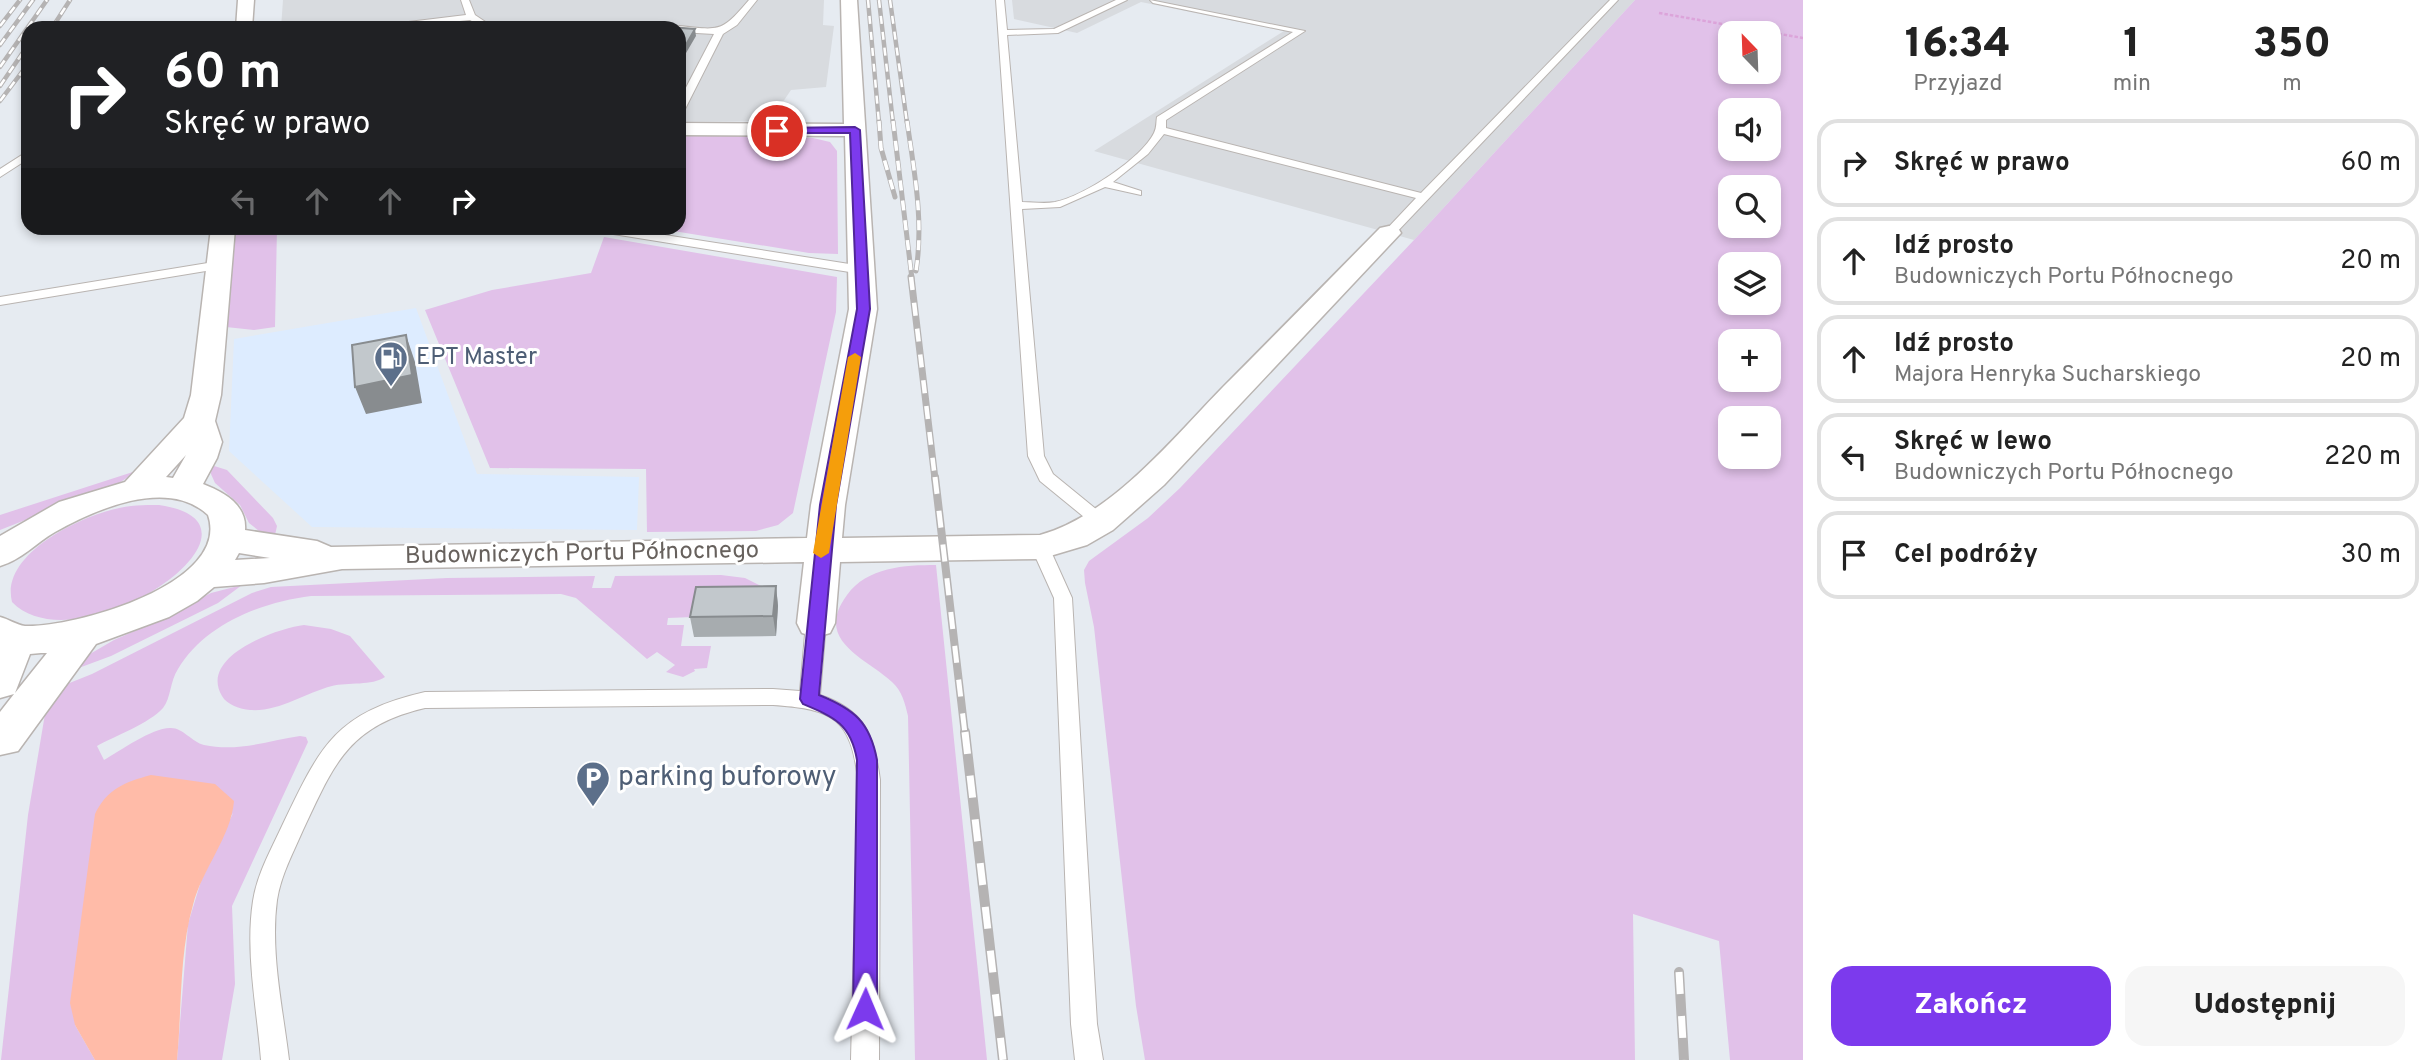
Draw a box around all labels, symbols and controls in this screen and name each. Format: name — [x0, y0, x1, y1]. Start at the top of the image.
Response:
text: 16:34 — [1905, 19, 2011, 72]
text: 1 — [2123, 19, 2140, 72]
text: 350 — [2253, 19, 2331, 72]
north arrow — [1718, 21, 1782, 84]
map controls — [1718, 21, 1781, 469]
text: 60 m — [164, 44, 282, 106]
icon: right — [49, 49, 140, 140]
text: Przyjazd — [1913, 70, 2002, 99]
text: min — [2113, 70, 2151, 99]
text: m — [2282, 70, 2302, 99]
button: sound — [1718, 98, 1781, 161]
pin — [747, 101, 807, 161]
text: Skręć w prawo — [164, 105, 370, 145]
icon: arrive — [758, 112, 796, 150]
icon: right — [1835, 144, 1873, 182]
text: Skręć w prawo — [1894, 147, 2070, 180]
text: 60 m — [2341, 147, 2401, 180]
button: search — [1718, 175, 1781, 238]
icon: left — [225, 182, 263, 220]
icon: ahead — [298, 182, 336, 220]
icon: ahead — [371, 182, 409, 220]
icon: right — [444, 182, 482, 220]
text: Idź prosto — [1894, 230, 2014, 263]
icon: ahead — [1835, 242, 1873, 280]
text: 20 m — [2340, 245, 2401, 278]
button: layers — [1718, 252, 1781, 315]
text: Budowniczych Portu Północnego — [1894, 263, 2234, 292]
text: Idź prosto — [1894, 328, 2014, 361]
button: + — [1718, 329, 1781, 392]
fuel station icon: EPT Master — [372, 339, 410, 388]
icon: ahead — [1835, 340, 1873, 378]
place label: EPT Master — [416, 343, 537, 373]
text: 20 m — [2340, 343, 2401, 376]
text: Majora Henryka Sucharskiego — [1894, 361, 2201, 390]
button: − — [1718, 406, 1781, 469]
text: Skręć w lewo — [1894, 426, 2052, 459]
icon: left — [1835, 438, 1873, 476]
text: 220 m — [2324, 441, 2401, 474]
text: Budowniczych Portu Północnego — [1894, 459, 2234, 488]
street label: Budowniczych Portu Północnego — [405, 536, 759, 572]
icon: arrive — [1835, 536, 1873, 574]
text: Cel podróży — [1894, 539, 2038, 572]
text: 30 m — [2341, 539, 2401, 572]
parking icon: parking buforowy — [574, 759, 612, 808]
place label: parking buforowy — [618, 760, 837, 796]
button: Zakończ — [1831, 966, 2111, 1046]
button: Udostępnij — [2125, 966, 2405, 1046]
position arrow — [828, 972, 902, 1046]

